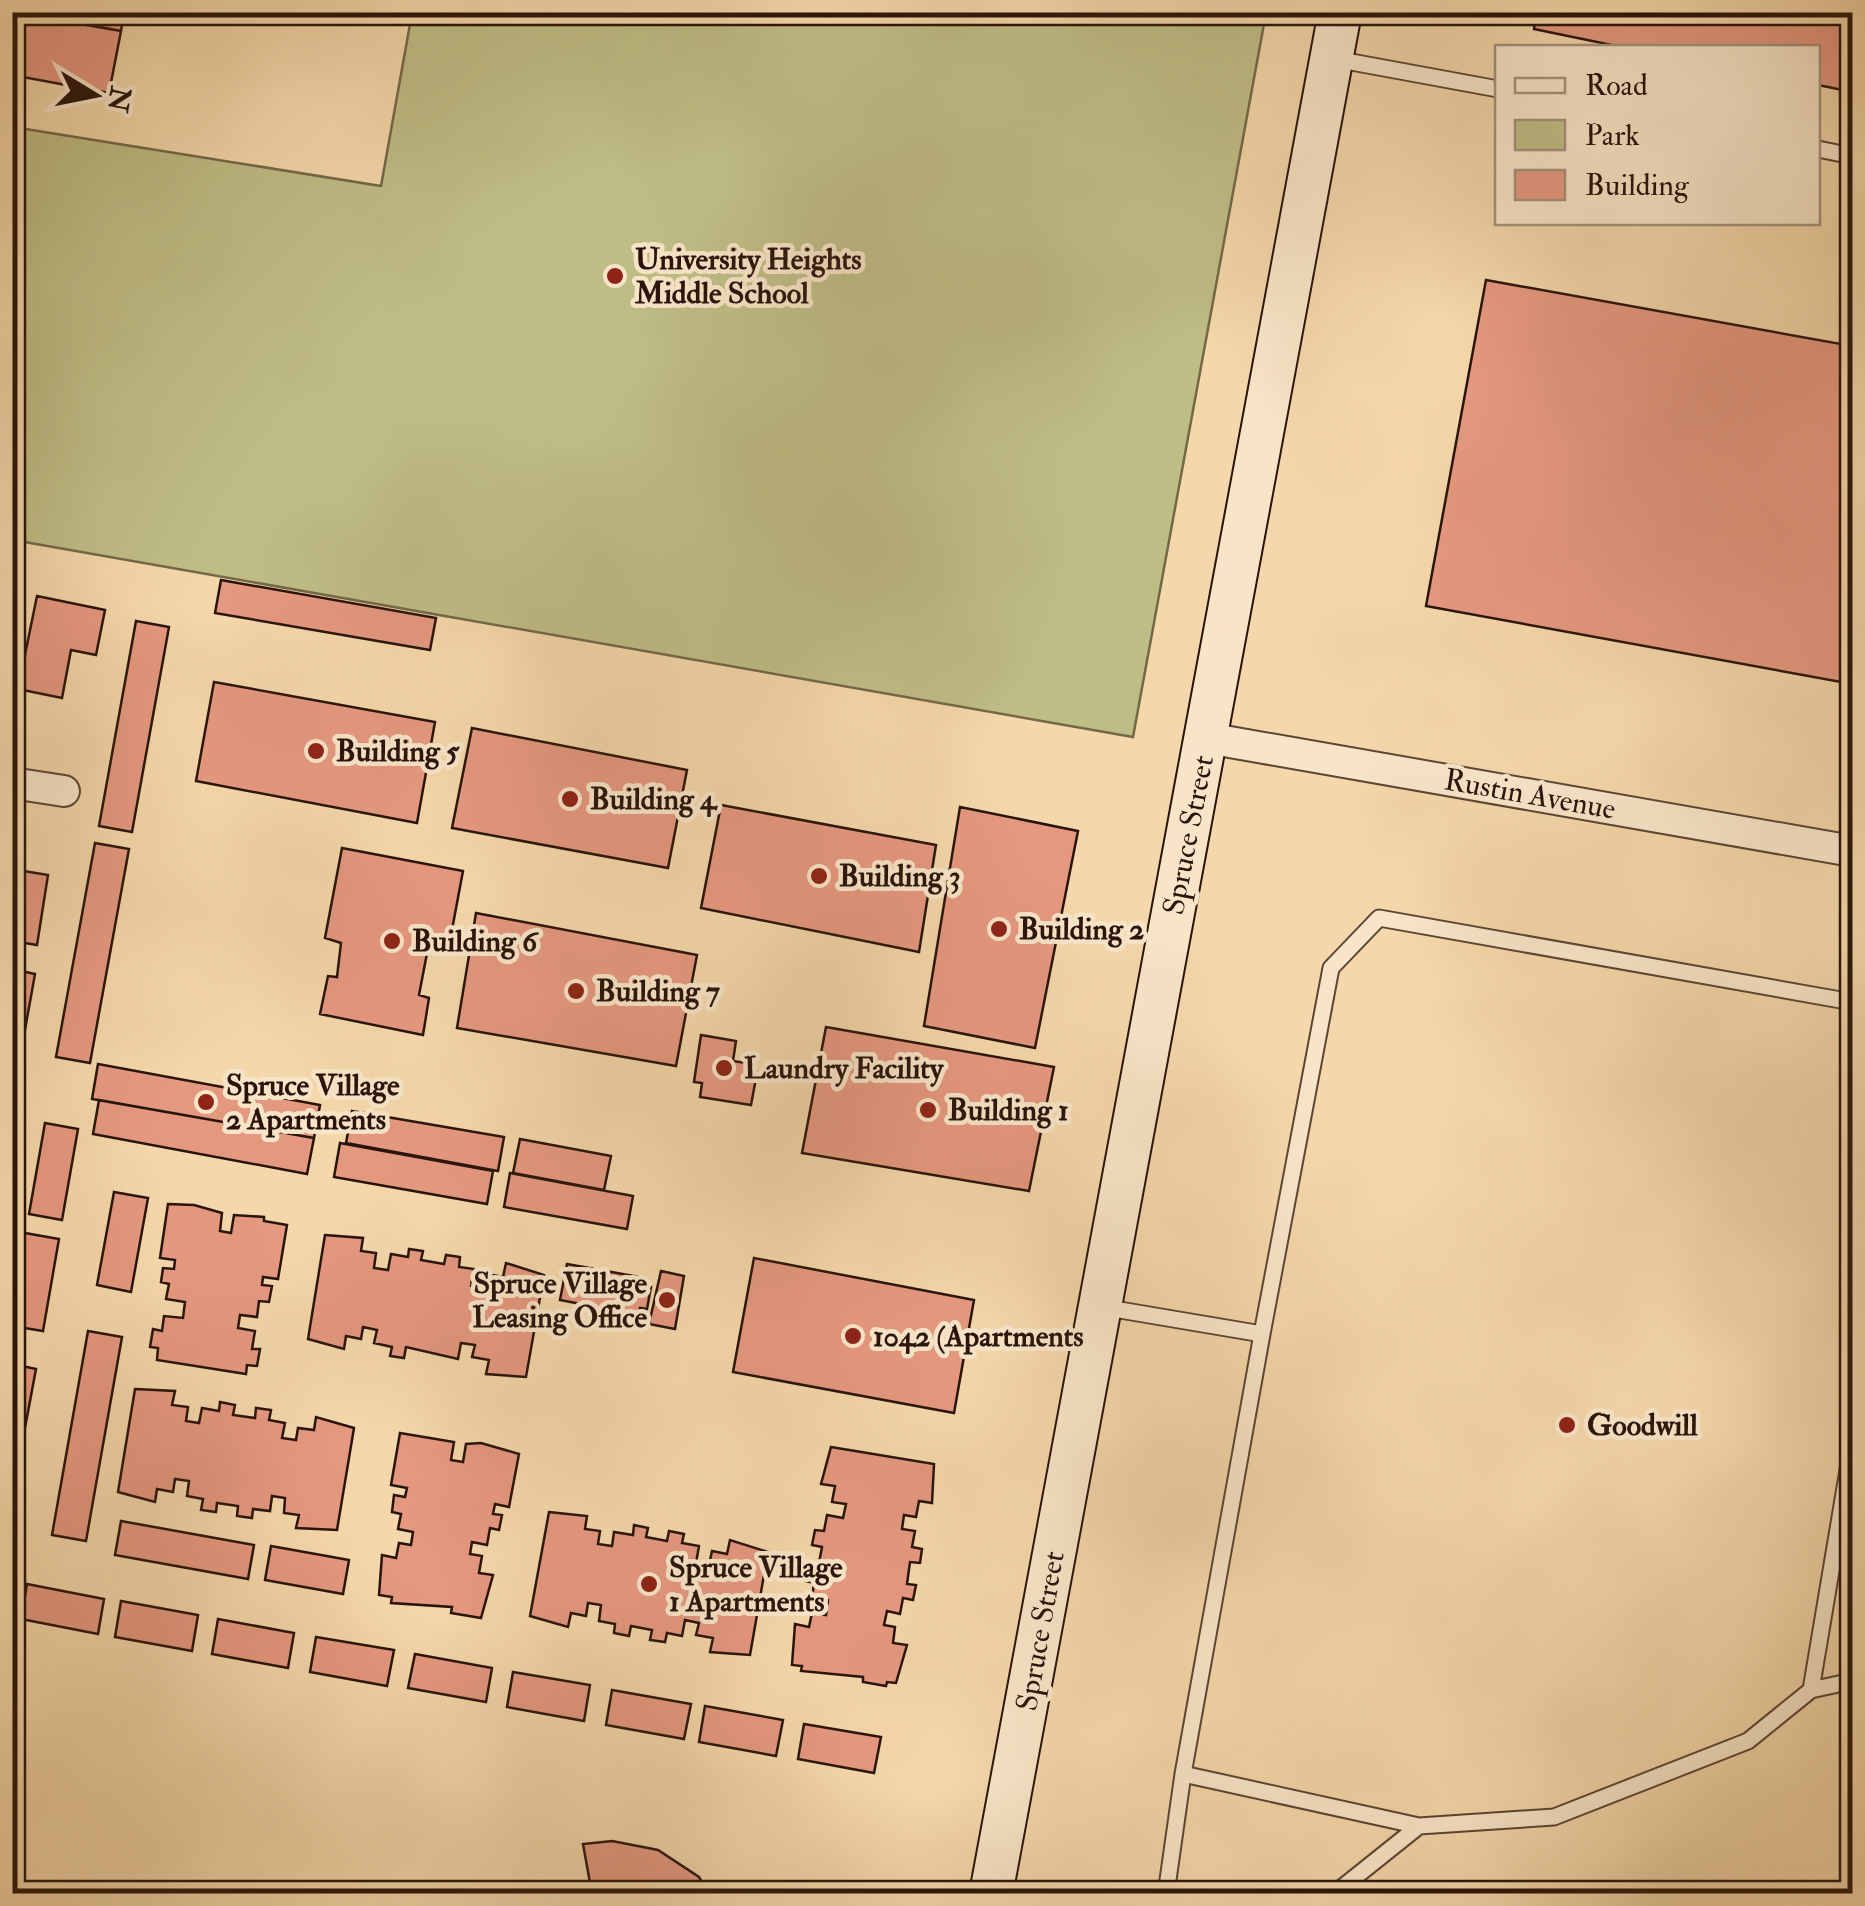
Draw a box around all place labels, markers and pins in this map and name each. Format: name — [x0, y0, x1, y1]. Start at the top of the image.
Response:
place label: University Heights Middle School — [634, 241, 862, 312]
marker: University Heights Middle School — [604, 265, 626, 287]
place label: Building 5 — [336, 733, 460, 770]
marker: Building 5 — [305, 740, 327, 762]
place label: Building 4 — [590, 781, 718, 818]
marker: Building 4 — [559, 788, 581, 810]
place label: Building 3 — [839, 858, 961, 895]
marker: Building 3 — [808, 865, 830, 887]
place label: Building 2 — [1019, 911, 1144, 948]
marker: Building 2 — [988, 918, 1010, 940]
place label: Building 6 — [412, 923, 539, 960]
marker: Building 6 — [381, 930, 403, 952]
place label: Building 7 — [596, 973, 720, 1010]
marker: Building 7 — [565, 980, 587, 1002]
place label: Laundry Facility — [744, 1050, 945, 1087]
marker: Laundry Facility — [713, 1057, 735, 1079]
place label: Spruce Village 2 Apartments — [226, 1067, 400, 1138]
marker: Spruce Village 2 Apartments — [195, 1091, 217, 1113]
place label: Building 1 — [948, 1092, 1069, 1129]
marker: Building 1 — [917, 1099, 939, 1121]
place label: Spruce Village Leasing Office — [472, 1265, 647, 1336]
marker: Spruce Village Leasing Office — [656, 1289, 678, 1311]
place label: 1042 (Apartments — [873, 1318, 1083, 1355]
marker: 1042 (Apartments — [842, 1325, 864, 1347]
place label: Goodwill — [1587, 1407, 1698, 1444]
marker: Goodwill — [1556, 1414, 1578, 1436]
place label: Spruce Village 1 Apartments — [669, 1549, 843, 1620]
marker: Spruce Village 1 Apartments — [638, 1573, 660, 1595]

